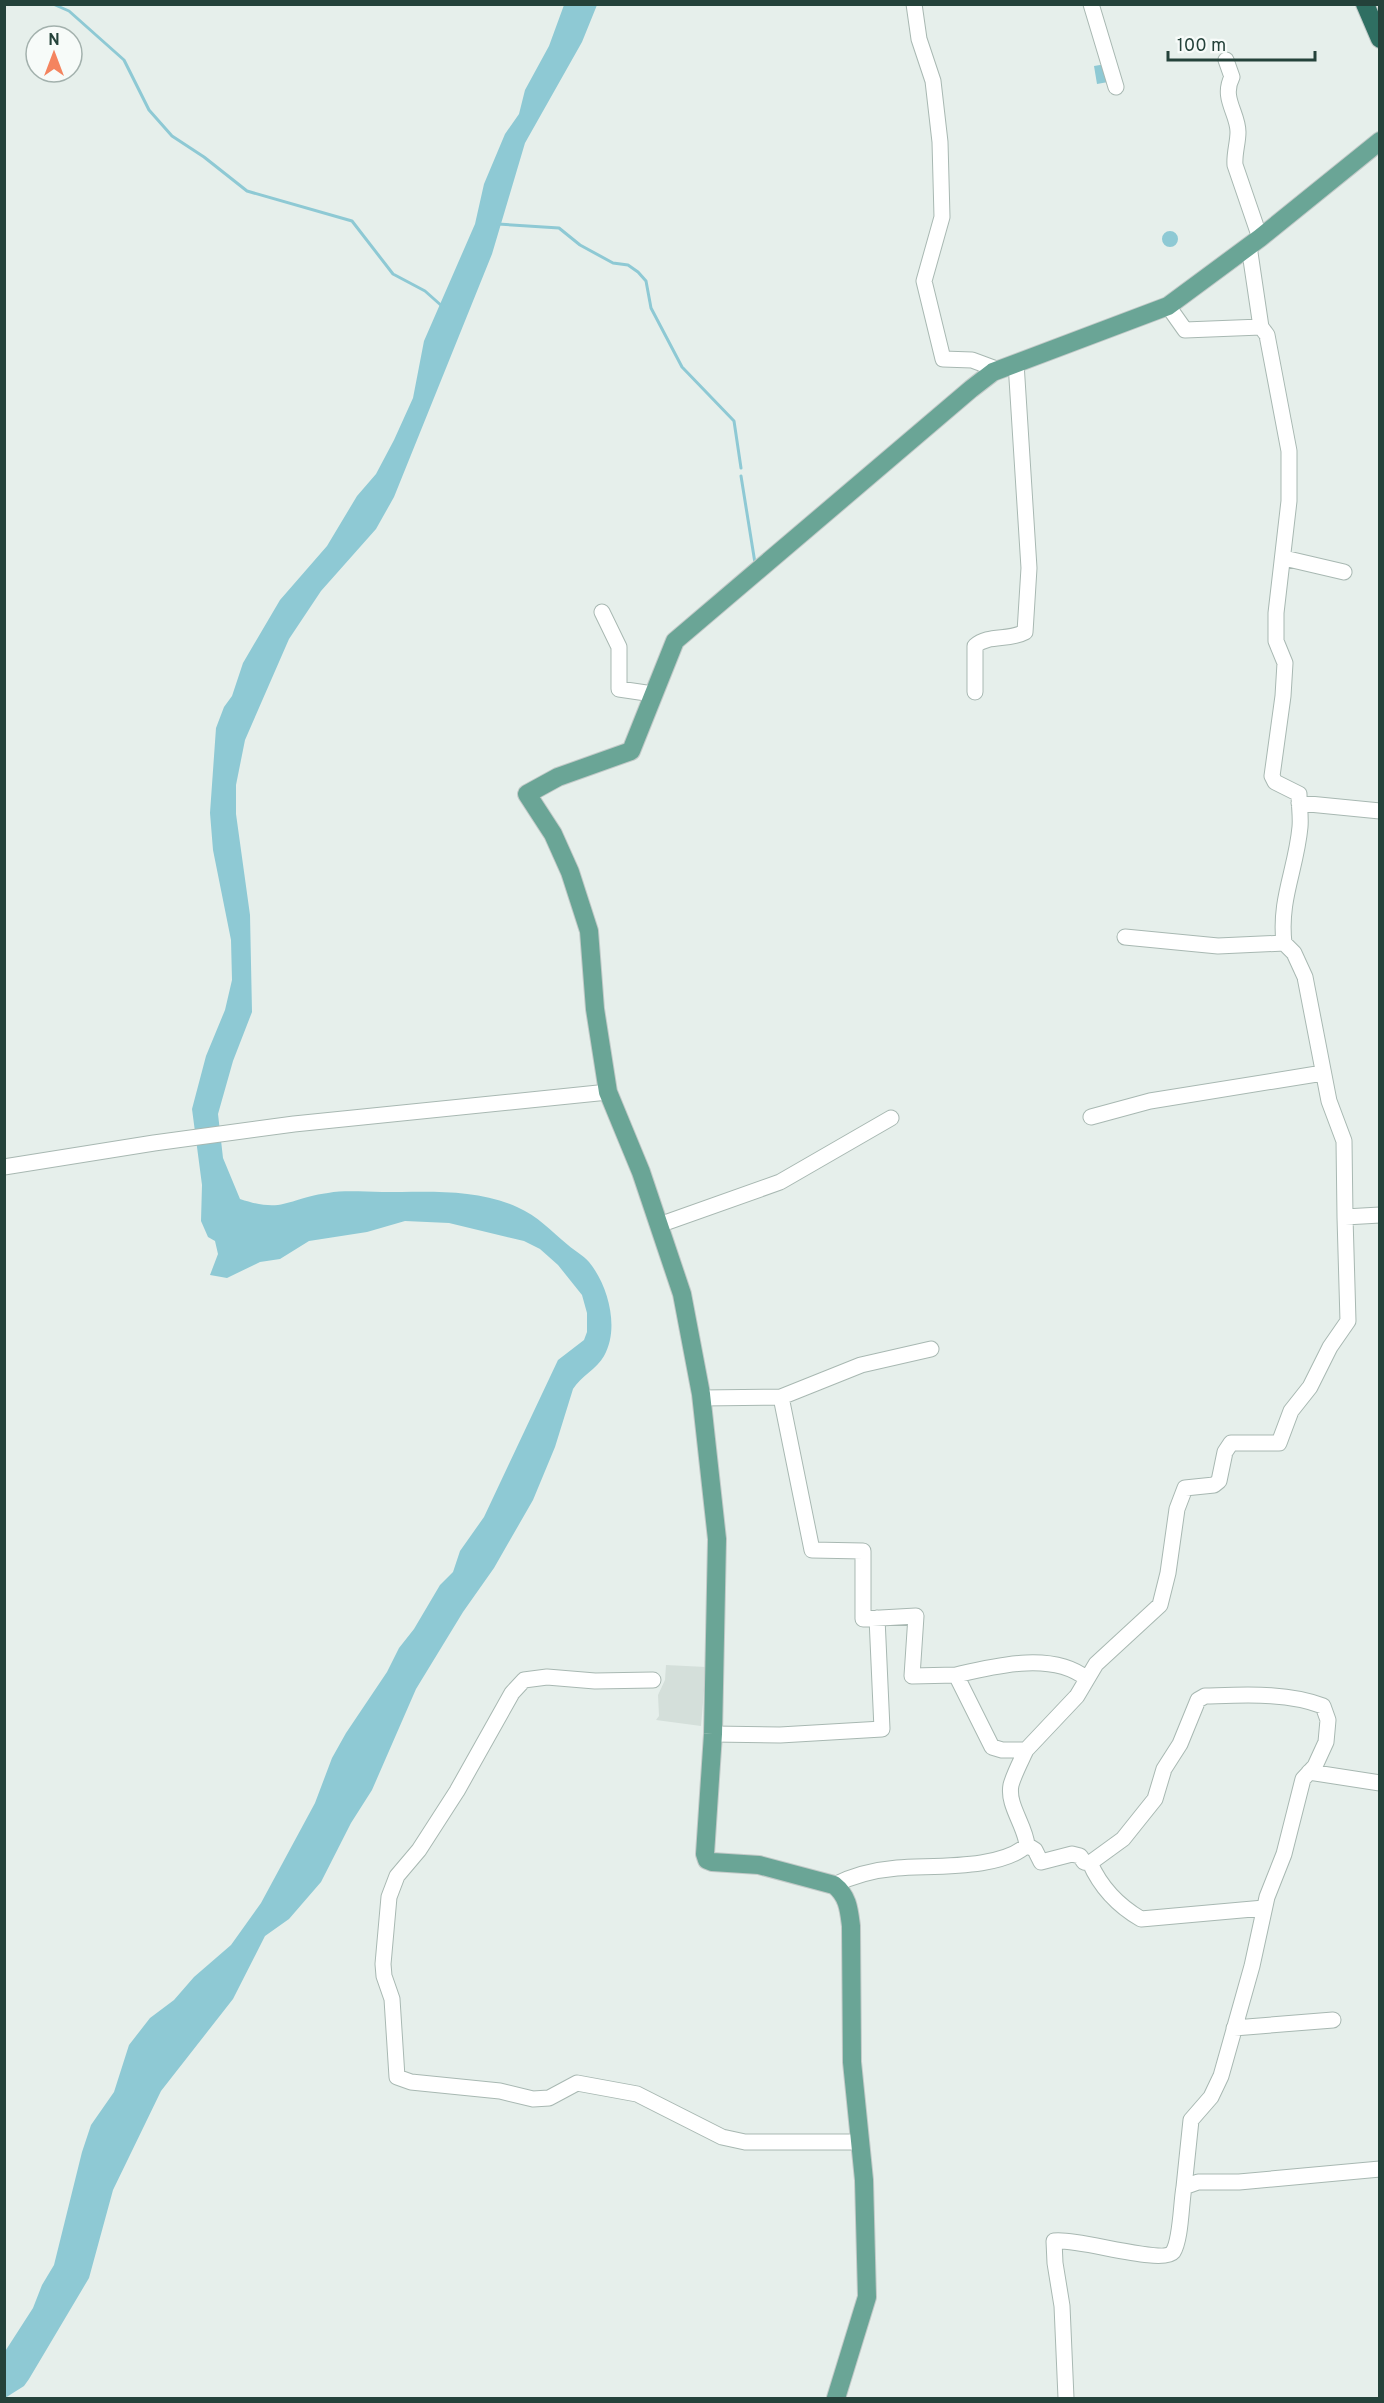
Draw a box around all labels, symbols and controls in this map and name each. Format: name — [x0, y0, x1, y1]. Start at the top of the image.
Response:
north arrow — [24, 24, 84, 84]
scale bar — [1168, 24, 1315, 62]
text: N — [48, 31, 60, 51]
text: 100 m — [1177, 35, 1226, 58]

